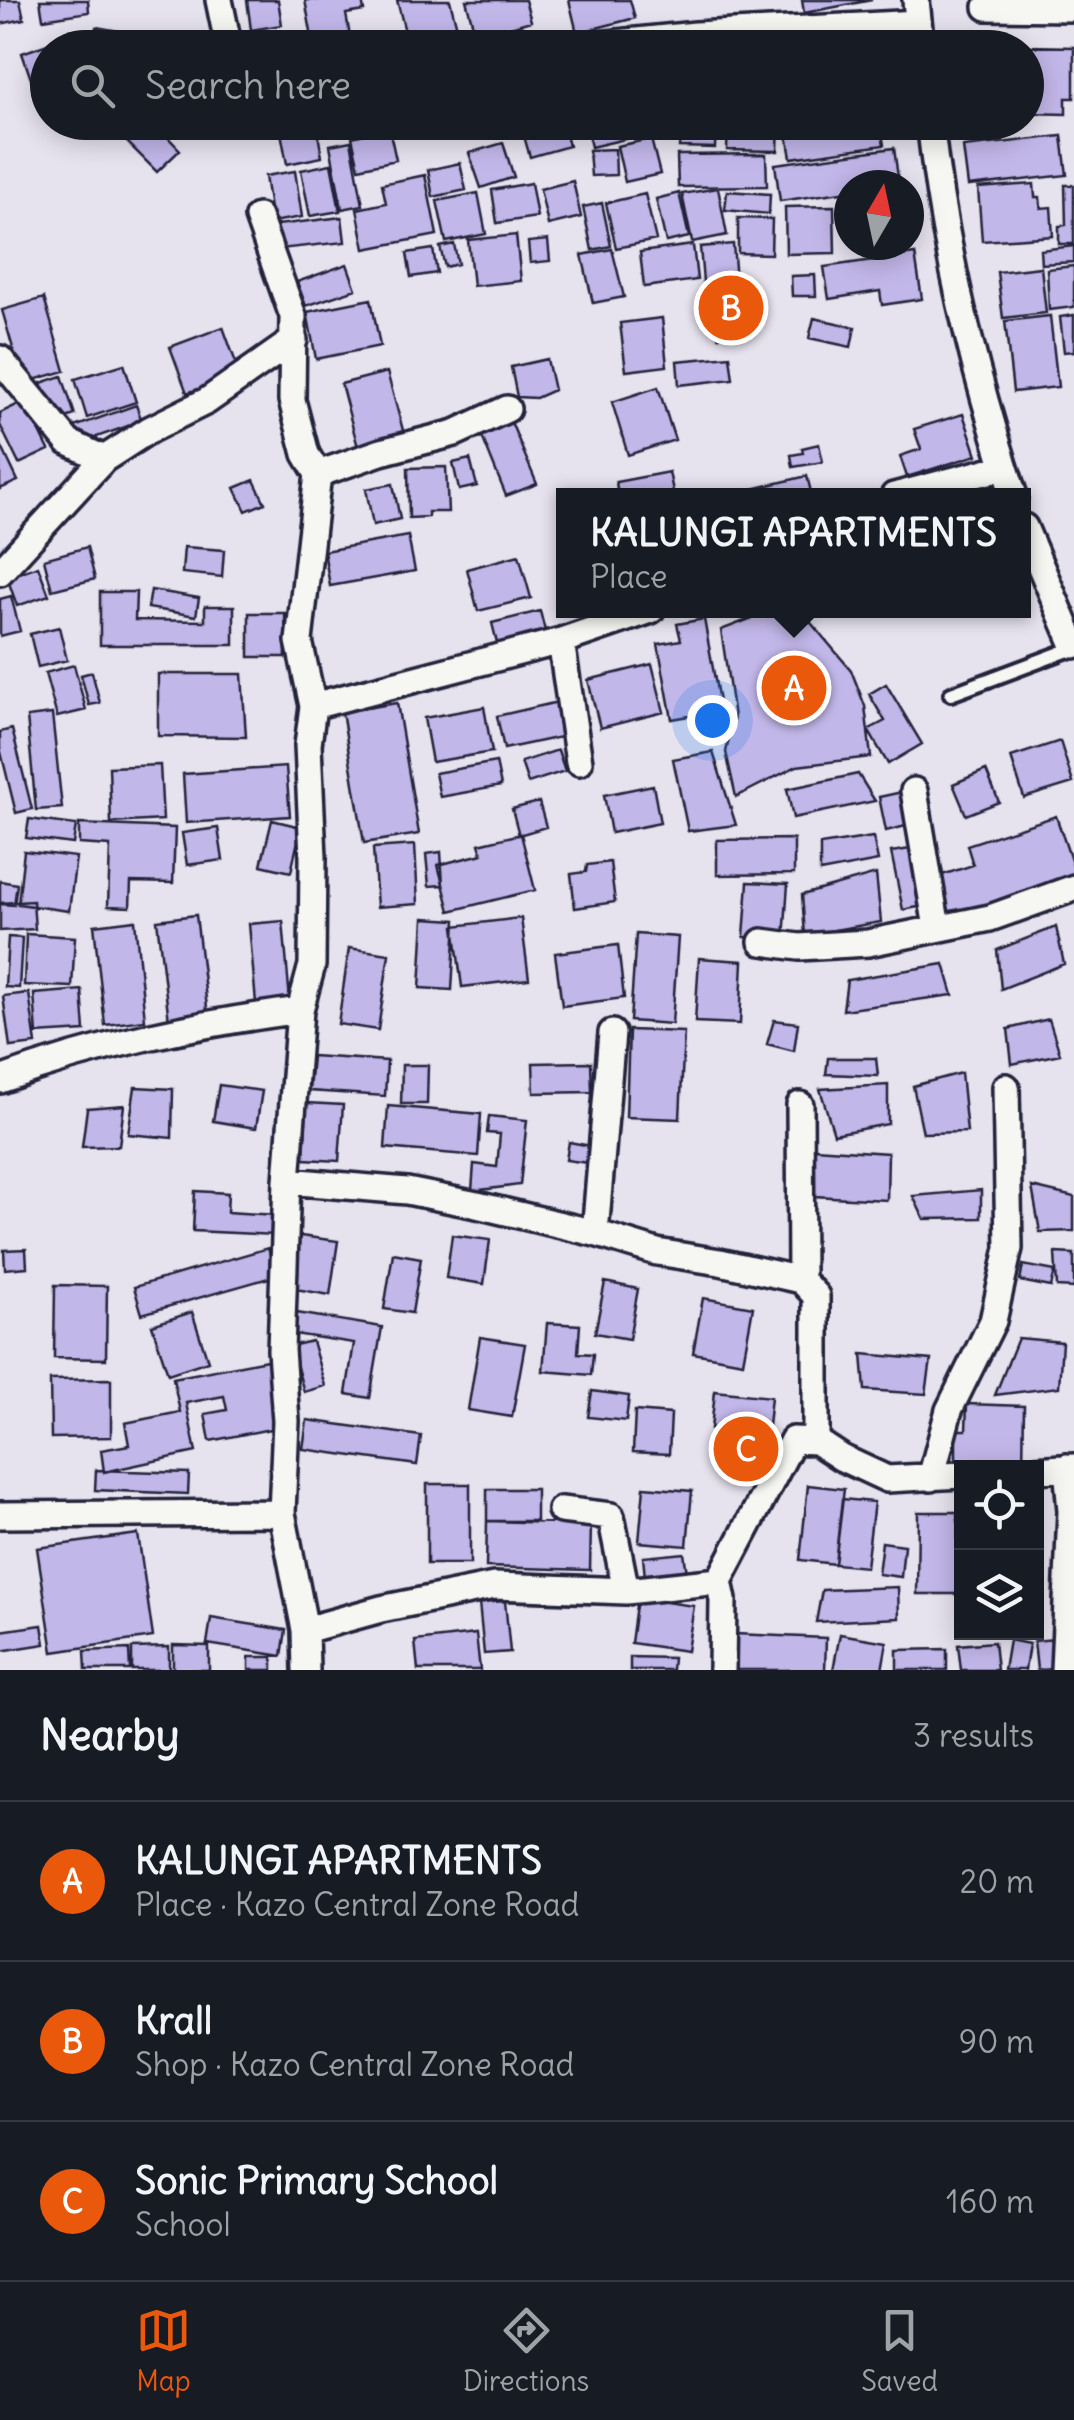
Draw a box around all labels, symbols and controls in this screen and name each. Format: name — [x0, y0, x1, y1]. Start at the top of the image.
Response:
search box — [30, 30, 1044, 140]
icon: search — [65, 58, 120, 113]
text: Search here — [145, 62, 351, 109]
north arrow — [834, 170, 924, 260]
pin: B — [698, 270, 764, 346]
popup — [556, 488, 1031, 618]
text: KALUNGI APARTMENTS — [590, 509, 997, 556]
text: Place — [590, 556, 667, 597]
pin: A — [762, 650, 826, 726]
your location — [687, 695, 738, 746]
pin: C — [714, 1412, 778, 1486]
map controls — [954, 1460, 1044, 1640]
button: locate — [954, 1460, 1044, 1550]
button: layers — [954, 1550, 1044, 1640]
text: Nearby — [40, 1709, 179, 1761]
text: 3 results — [913, 1715, 1034, 1756]
text: KALUNGI APARTMENTS — [135, 1837, 542, 1884]
text: A — [62, 1861, 83, 1902]
text: 20 m — [960, 1861, 1034, 1902]
text: Place · Kazo Central Zone Road — [135, 1884, 579, 1925]
text: Krall — [135, 1997, 212, 2044]
text: B — [62, 2021, 83, 2062]
text: 90 m — [959, 2021, 1034, 2062]
text: Shop · Kazo Central Zone Road — [135, 2044, 574, 2085]
text: Sonic Primary School — [135, 2157, 498, 2204]
text: C — [62, 2181, 83, 2222]
text: 160 m — [946, 2181, 1034, 2222]
text: School — [135, 2204, 231, 2245]
tab: Map — [136, 2303, 191, 2399]
tab: Directions — [463, 2303, 589, 2399]
tab: Saved — [861, 2303, 938, 2399]

